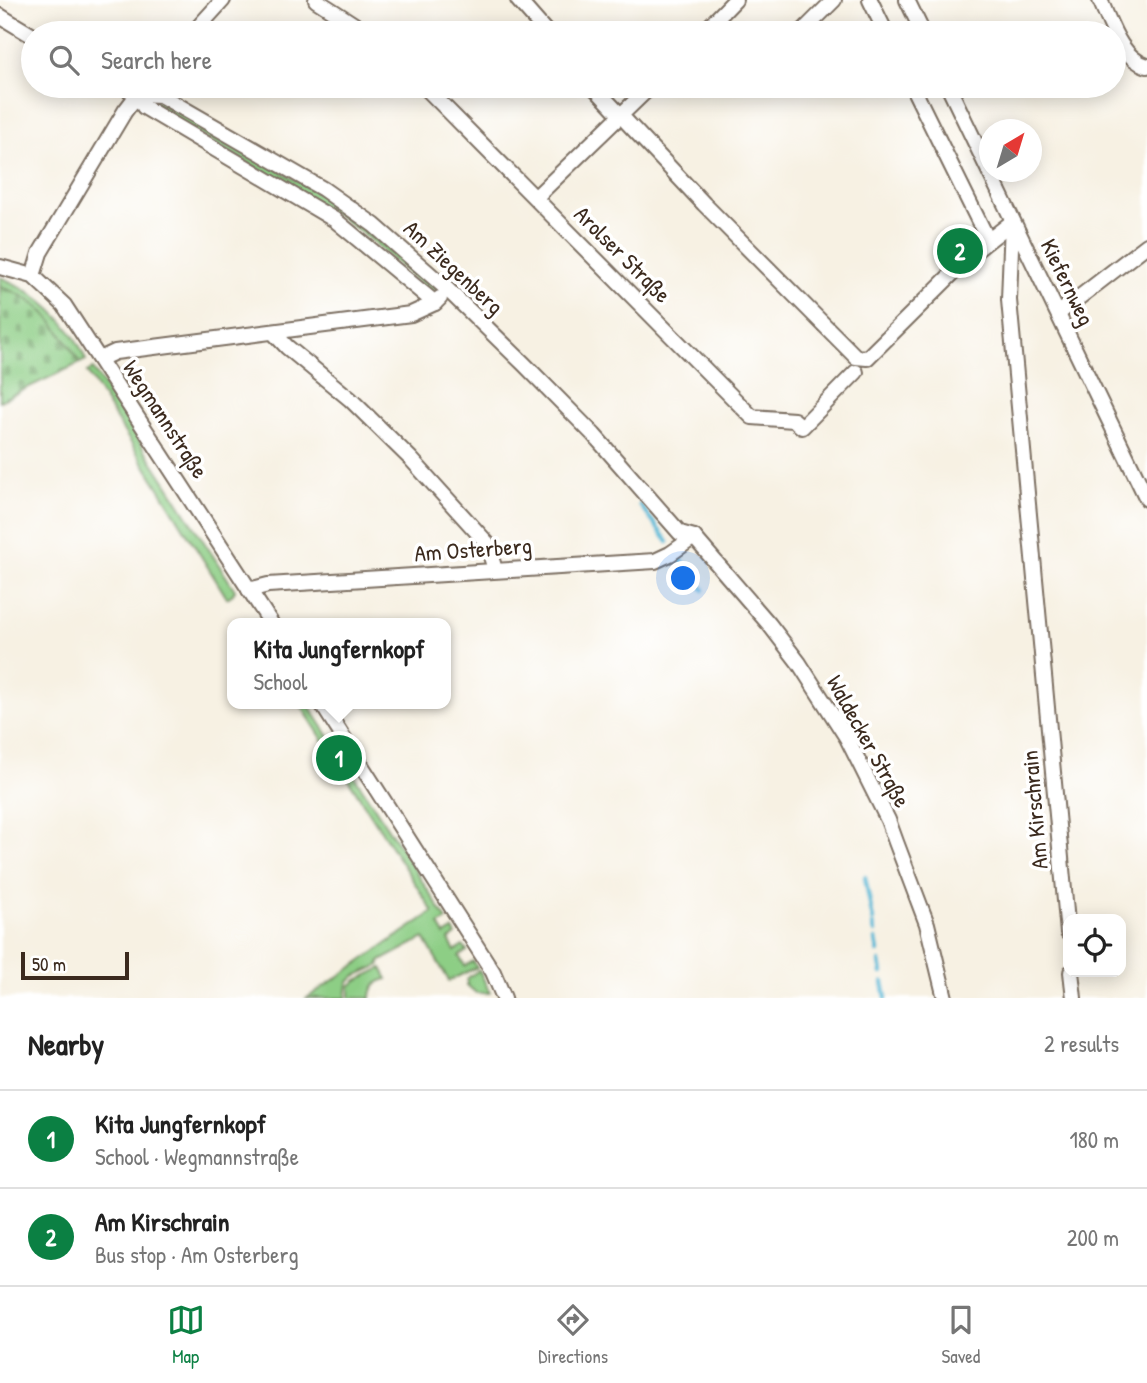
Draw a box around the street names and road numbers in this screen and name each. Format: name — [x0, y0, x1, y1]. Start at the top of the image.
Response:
street label: Arolser Straße — [568, 199, 678, 309]
street label: Am Ziegenberg — [397, 213, 511, 321]
street label: Kiefernweg — [1034, 233, 1102, 331]
street label: Wegmannstraße — [116, 354, 216, 484]
street label: Am Osterberg — [413, 529, 533, 569]
street label: Waldecker Straße — [820, 669, 918, 813]
street label: Am Kirschrain — [1013, 749, 1055, 871]

